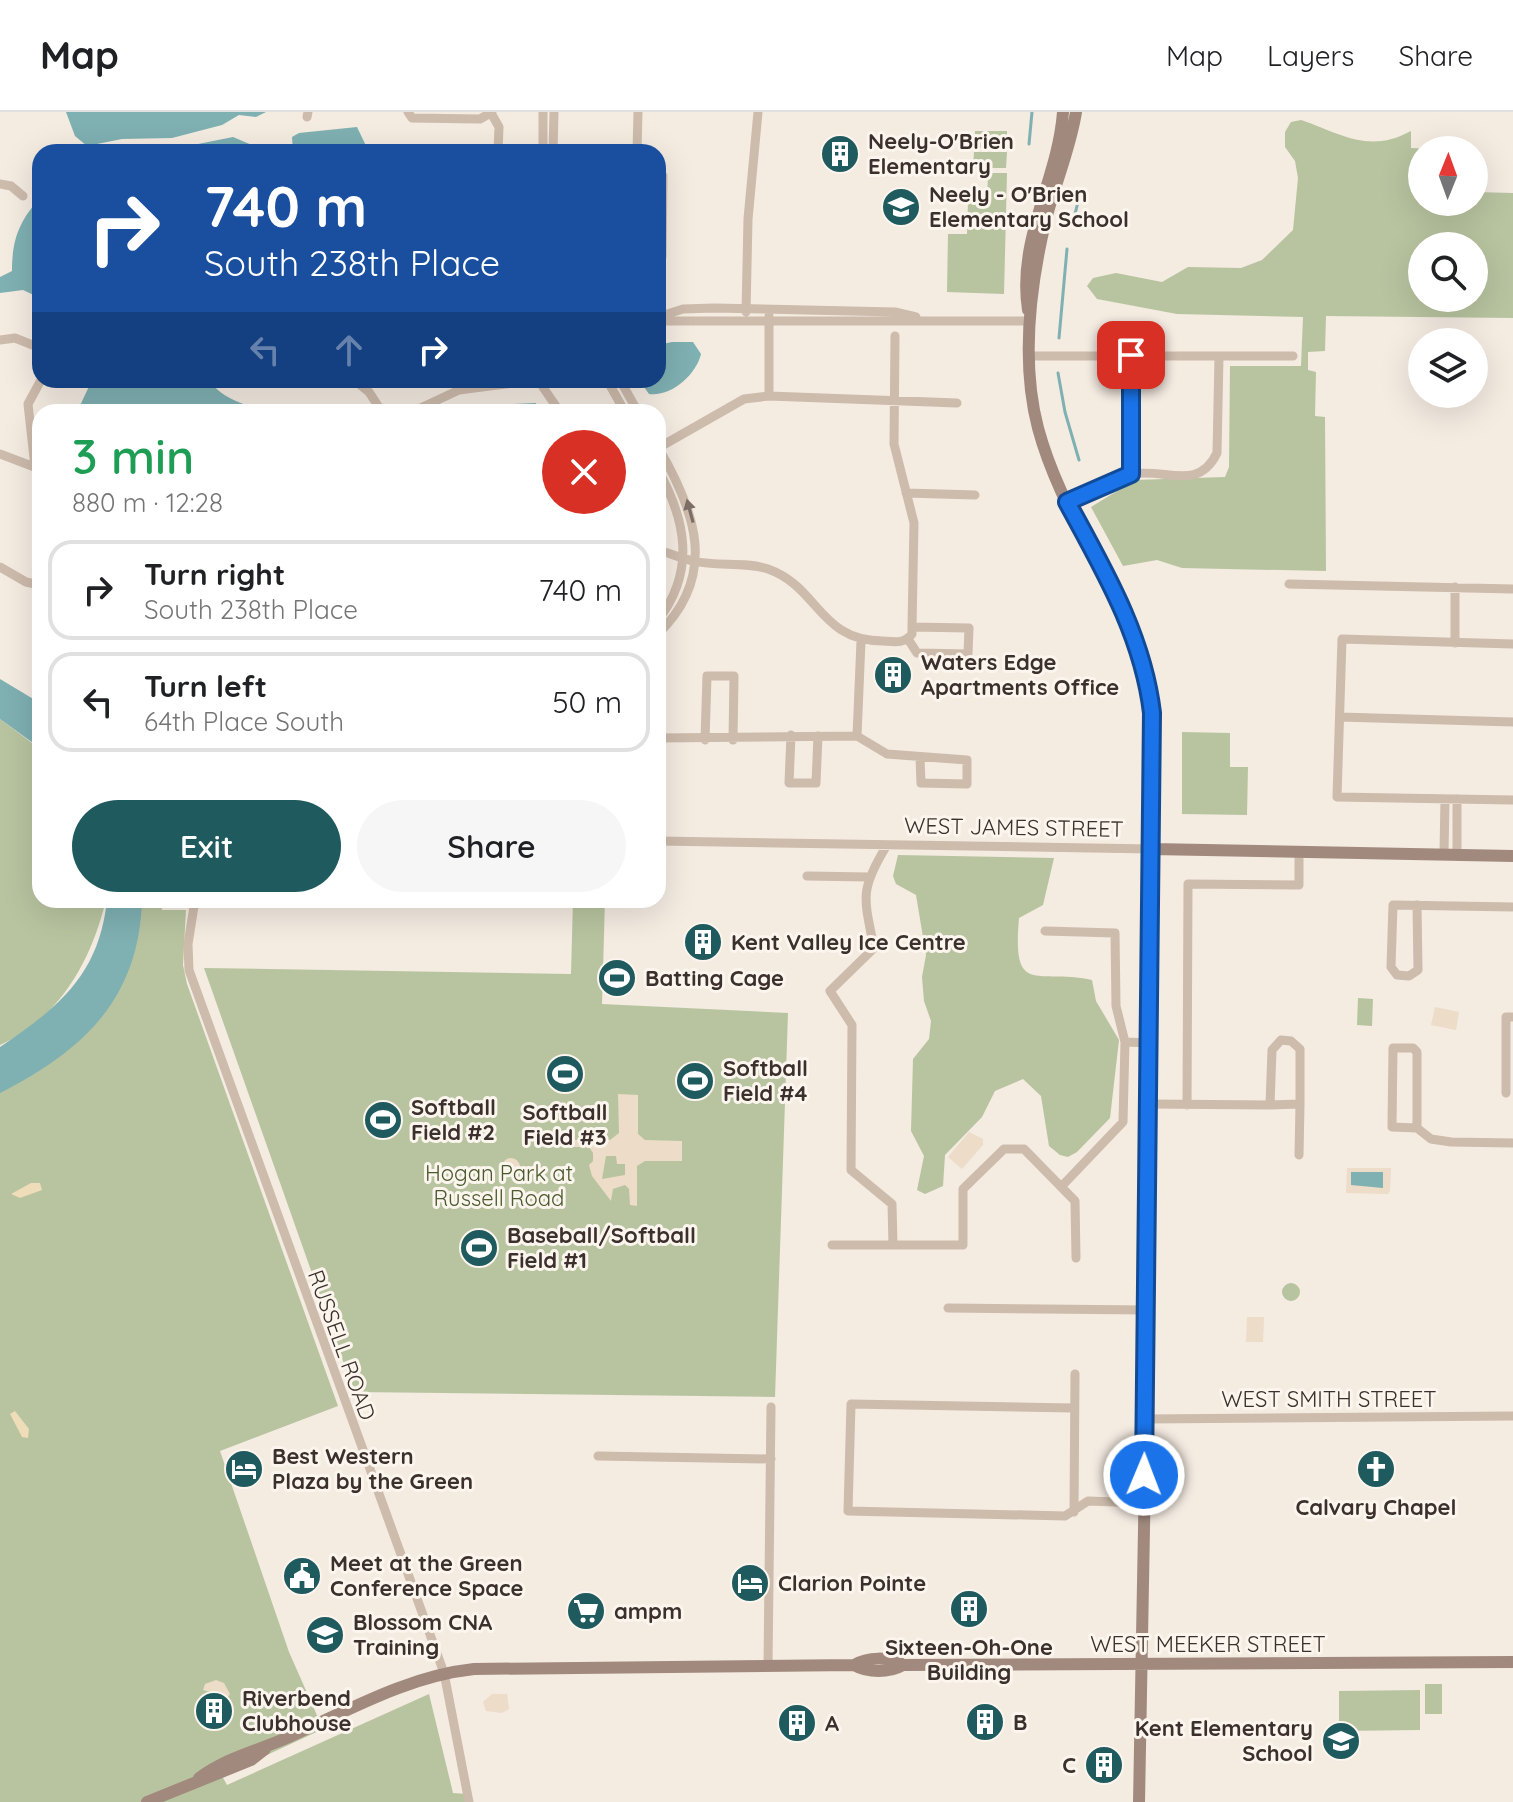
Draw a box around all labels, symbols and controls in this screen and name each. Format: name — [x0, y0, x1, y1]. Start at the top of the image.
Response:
text: Map — [40, 31, 119, 79]
text: Map — [1166, 38, 1223, 73]
text: Layers — [1267, 38, 1354, 73]
text: Share — [1398, 38, 1473, 73]
place label: Neely-O'Brien Elementary — [868, 127, 1014, 180]
building icon: Neely-O'Brien Elementary — [819, 133, 861, 175]
north arrow — [1408, 136, 1488, 216]
map controls — [1408, 136, 1488, 408]
text: 740 m — [204, 171, 367, 241]
icon: right — [72, 176, 176, 280]
place label: Neely - O'Brien Elementary School — [929, 180, 1129, 233]
school or university icon: Neely - O'Brien Elementary School — [880, 186, 922, 228]
button: search — [1408, 232, 1488, 312]
text: South 238th Place — [204, 240, 500, 285]
pin — [1097, 321, 1165, 389]
icon: left — [243, 328, 287, 372]
icon: ahead — [327, 328, 371, 372]
icon: right — [411, 328, 455, 372]
button: layers — [1408, 328, 1488, 408]
icon: arrive — [1109, 333, 1153, 377]
text: 3 min — [72, 426, 194, 486]
button: close — [542, 430, 626, 514]
text: 880 m · 12:28 — [72, 486, 223, 519]
one-way arrow — [683, 499, 696, 523]
text: Turn right — [144, 555, 285, 593]
icon: right — [76, 568, 120, 612]
text: 740 m — [539, 571, 622, 609]
text: South 238th Place — [144, 593, 358, 626]
place label: Waters Edge Apartments Office — [921, 648, 1119, 701]
building icon: Waters Edge Apartments Office — [872, 654, 914, 696]
text: Turn left — [144, 667, 267, 705]
icon: left — [76, 680, 120, 724]
text: 50 m — [552, 683, 622, 721]
text: 64th Place South — [144, 705, 344, 738]
button: Exit — [72, 800, 341, 892]
button: Share — [357, 800, 626, 892]
street label: WEST JAMES STREET — [904, 811, 1124, 843]
building icon: Kent Valley Ice Centre — [682, 921, 724, 963]
place label: Kent Valley Ice Centre — [731, 928, 966, 956]
sports icon: Batting Cage — [596, 957, 638, 999]
place label: Batting Cage — [645, 964, 784, 992]
sports icon: Softball Field #3 — [544, 1053, 586, 1095]
place label: Softball Field #4 — [723, 1054, 808, 1107]
sports icon: Softball Field #4 — [674, 1060, 716, 1102]
place label: Softball Field #2 — [411, 1093, 496, 1146]
place label: Softball Field #3 — [522, 1098, 608, 1151]
sports icon: Softball Field #2 — [362, 1099, 404, 1141]
park label: Hogan Park at Russell Road — [425, 1159, 573, 1212]
place label: Baseball/Softball Field #1 — [507, 1221, 696, 1274]
sports icon: Baseball/Softball Field #1 — [458, 1227, 500, 1269]
street label: RUSSELL ROAD — [302, 1266, 382, 1424]
street label: WEST SMITH STREET — [1221, 1385, 1437, 1413]
position arrow — [1102, 1433, 1186, 1517]
place label: Best Western Plaza by the Green — [272, 1442, 473, 1495]
hotel icon: Best Western Plaza by the Green — [223, 1448, 265, 1490]
church icon: Calvary Chapel — [1355, 1448, 1397, 1490]
place label: Calvary Chapel — [1296, 1493, 1457, 1521]
place label: Meet at the Green Conference Space — [330, 1549, 524, 1602]
public building icon: Meet at the Green Conference Space — [281, 1555, 323, 1597]
hotel icon: Clarion Pointe — [729, 1562, 771, 1604]
place label: Clarion Pointe — [778, 1569, 926, 1597]
building icon: Sixteen-Oh-One Building — [948, 1588, 990, 1630]
supermarket icon: ampm — [565, 1590, 607, 1632]
place label: ampm — [614, 1597, 682, 1625]
place label: Blossom CNA Training — [353, 1608, 492, 1661]
school or university icon: Blossom CNA Training — [304, 1614, 346, 1656]
street label: WEST MEEKER STREET — [1090, 1630, 1326, 1658]
place label: Sixteen-Oh-One Building — [885, 1633, 1053, 1686]
place label: Riverbend Clubhouse — [242, 1684, 351, 1737]
building icon: Riverbend Clubhouse — [193, 1690, 235, 1732]
building icon: B — [964, 1701, 1006, 1743]
building icon: A — [776, 1702, 818, 1744]
place label: B — [1013, 1708, 1027, 1736]
place label: A — [825, 1709, 839, 1737]
place label: Kent Elementary School — [1135, 1714, 1313, 1767]
school or university icon: Kent Elementary School — [1320, 1720, 1362, 1762]
building icon: C — [1083, 1744, 1125, 1786]
place label: C — [1062, 1751, 1076, 1779]

